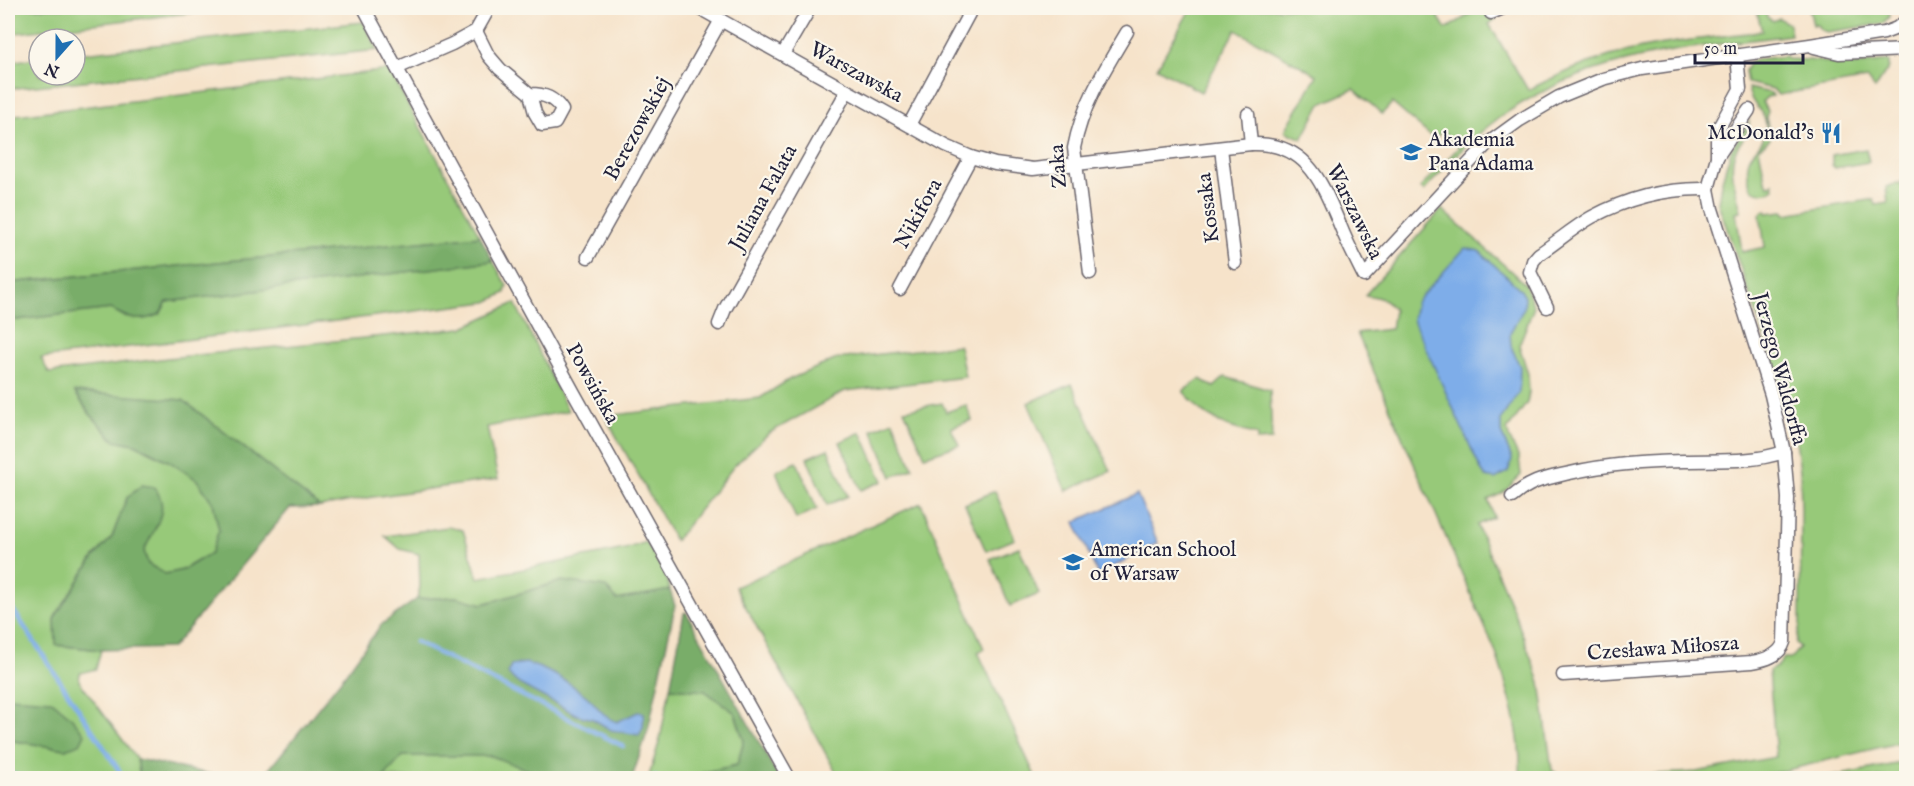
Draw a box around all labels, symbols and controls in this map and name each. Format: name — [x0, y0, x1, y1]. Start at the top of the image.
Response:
north arrow — [27, 27, 87, 87]
scale bar — [1695, 27, 1803, 65]
street label: Warszawska — [804, 36, 908, 110]
text: 50 m — [1704, 38, 1737, 61]
text: N — [42, 57, 63, 81]
street label: Berezowskiej — [598, 72, 678, 186]
place label: McDonald's — [1707, 120, 1814, 147]
restaurant icon: McDonald's — [1819, 121, 1843, 145]
place label: Akademia Pana Adama — [1427, 127, 1535, 178]
street label: Juliana Falata — [723, 139, 805, 258]
school or university icon: Akademia Pana Adama — [1399, 140, 1423, 164]
street label: Zaka — [1044, 142, 1074, 189]
street label: Warszawska — [1319, 160, 1389, 265]
street label: Kossaka — [1191, 170, 1227, 245]
street label: Nikifora — [889, 173, 950, 254]
street label: Jerzego Waldorffa — [1745, 288, 1813, 449]
street label: Powsińska — [559, 339, 626, 430]
place label: American School of Warsaw — [1089, 537, 1237, 588]
school or university icon: American School of Warsaw — [1061, 550, 1085, 574]
street label: Czesława Miłosza — [1586, 630, 1741, 668]

